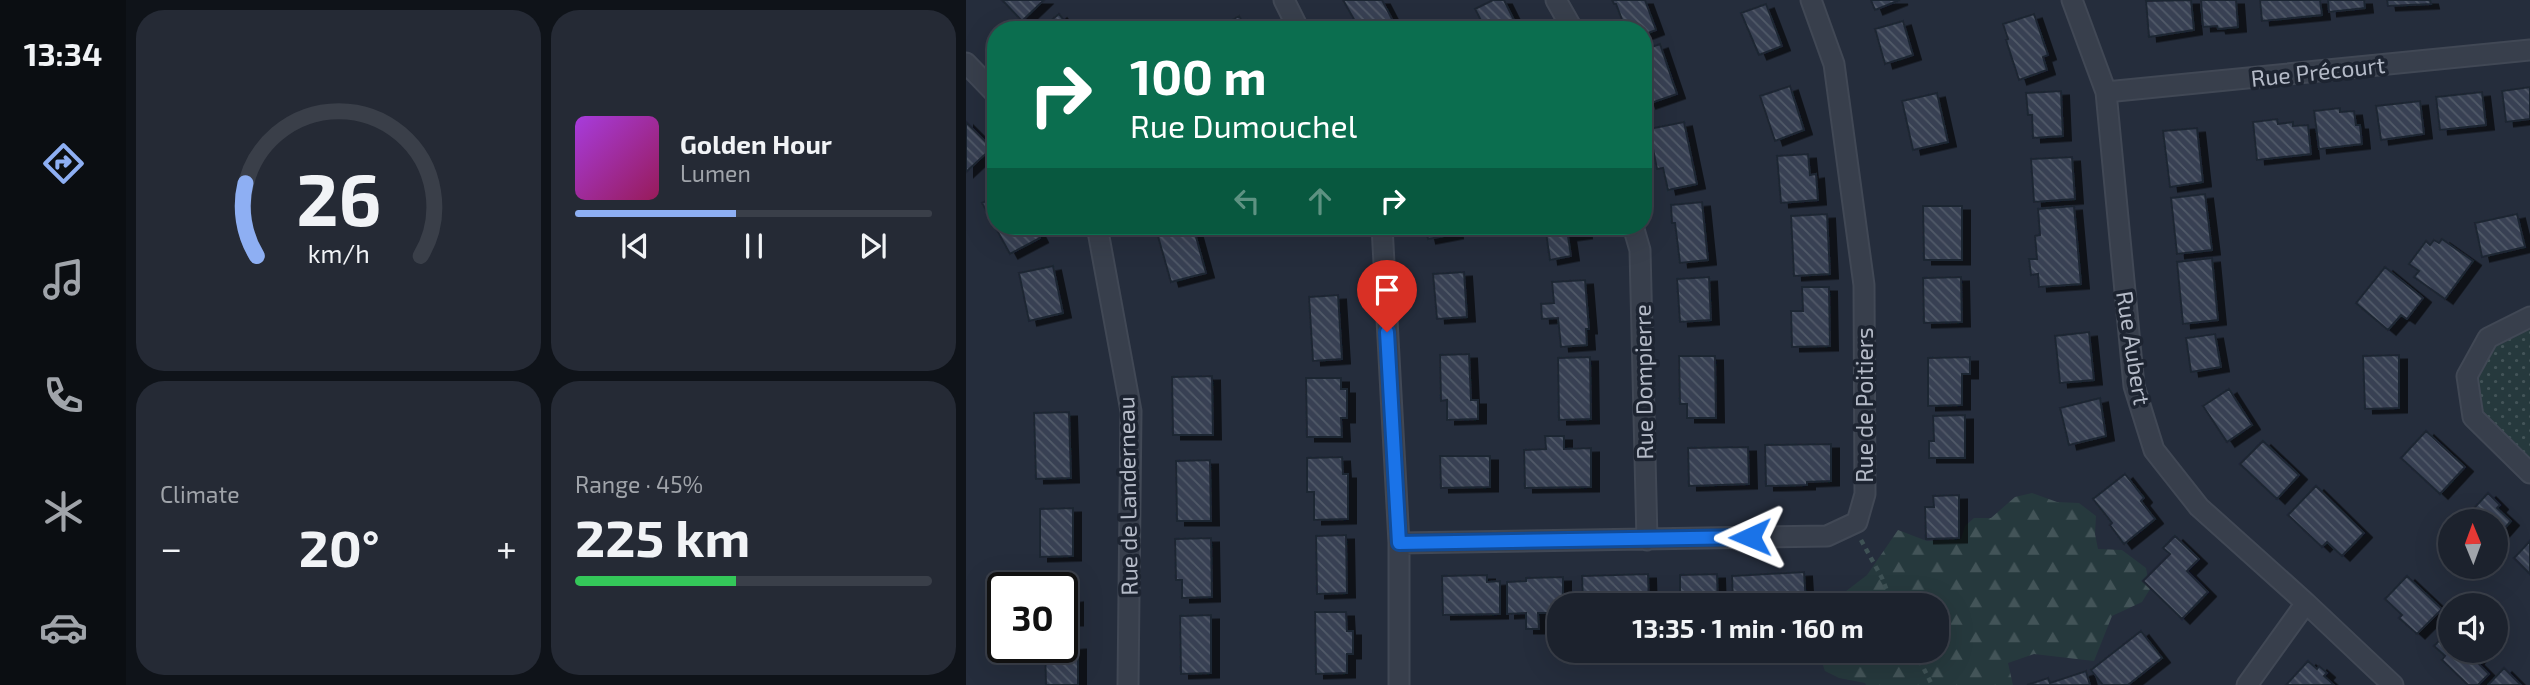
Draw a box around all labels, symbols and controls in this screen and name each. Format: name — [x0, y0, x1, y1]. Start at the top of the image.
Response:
text: 13:34 — [24, 34, 102, 72]
text: 100 m — [1130, 46, 1267, 105]
icon: right — [1015, 49, 1106, 140]
street label: Rue Précourt — [2249, 50, 2387, 92]
text: Rue Dumouchel — [1130, 106, 1357, 144]
text: Golden Hour — [680, 128, 832, 159]
icon: directions — [39, 139, 88, 188]
text: 26 — [296, 154, 381, 242]
text: Lumen — [680, 159, 751, 187]
icon: left — [1228, 182, 1266, 220]
icon: ahead — [1301, 182, 1339, 220]
icon: right — [1374, 182, 1412, 220]
icon: previous — [616, 227, 654, 265]
icon: pause — [735, 227, 773, 265]
icon: next — [854, 227, 892, 265]
text: km/h — [307, 238, 370, 268]
icon: music — [39, 255, 88, 304]
pin — [1357, 260, 1417, 332]
icon: arrive — [1368, 271, 1406, 309]
street label: Rue Aubert — [2111, 289, 2157, 407]
street label: Rue Dompierre — [1628, 304, 1658, 460]
street label: Rue de Poitiers — [1850, 327, 1878, 483]
icon: phone — [39, 371, 88, 420]
street label: Rue de Landerneau — [1111, 396, 1143, 596]
text: Range · 45% — [575, 470, 703, 498]
text: Climate — [160, 480, 240, 508]
icon: climate — [39, 487, 88, 536]
position arrow — [1713, 500, 1787, 574]
text: 225 km — [575, 505, 750, 567]
north arrow — [2438, 509, 2508, 579]
map controls — [2438, 509, 2508, 663]
text: 20° — [299, 515, 380, 577]
text: − — [160, 524, 182, 570]
text: + — [496, 524, 517, 570]
speed limit sign: 30 — [987, 572, 1078, 663]
button: sound — [2438, 593, 2508, 663]
icon: car — [39, 603, 88, 652]
text: 13:35 · 1 min · 160 m — [1632, 612, 1864, 643]

